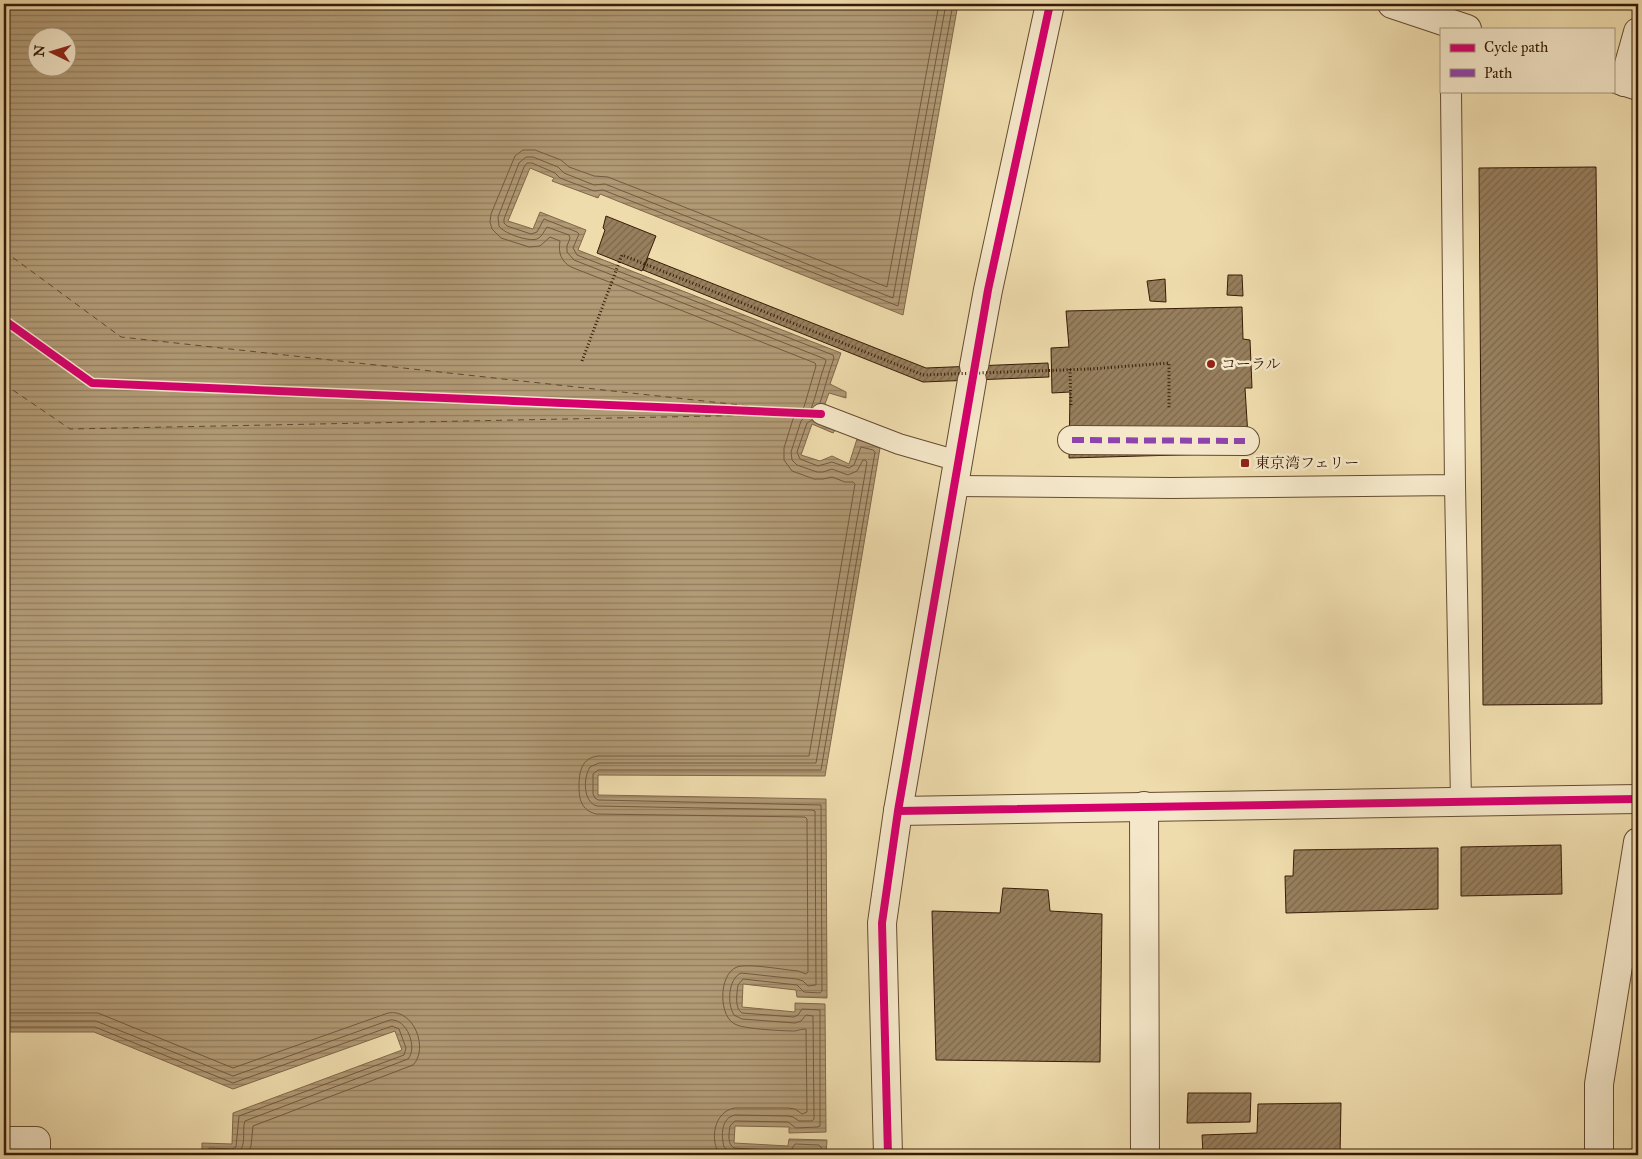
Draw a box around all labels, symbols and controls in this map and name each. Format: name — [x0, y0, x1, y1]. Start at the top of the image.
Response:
north arrow — [28, 28, 78, 78]
legend — [1440, 28, 1614, 92]
text: Cycle path — [1484, 38, 1549, 56]
text: N — [31, 44, 49, 58]
text: Path — [1484, 64, 1513, 82]
place label: コーラル — [1221, 355, 1281, 373]
marker: コーラル — [1205, 358, 1217, 370]
place label: 東京湾フェリー — [1255, 454, 1359, 472]
marker: 東京湾フェリー — [1239, 457, 1251, 469]

